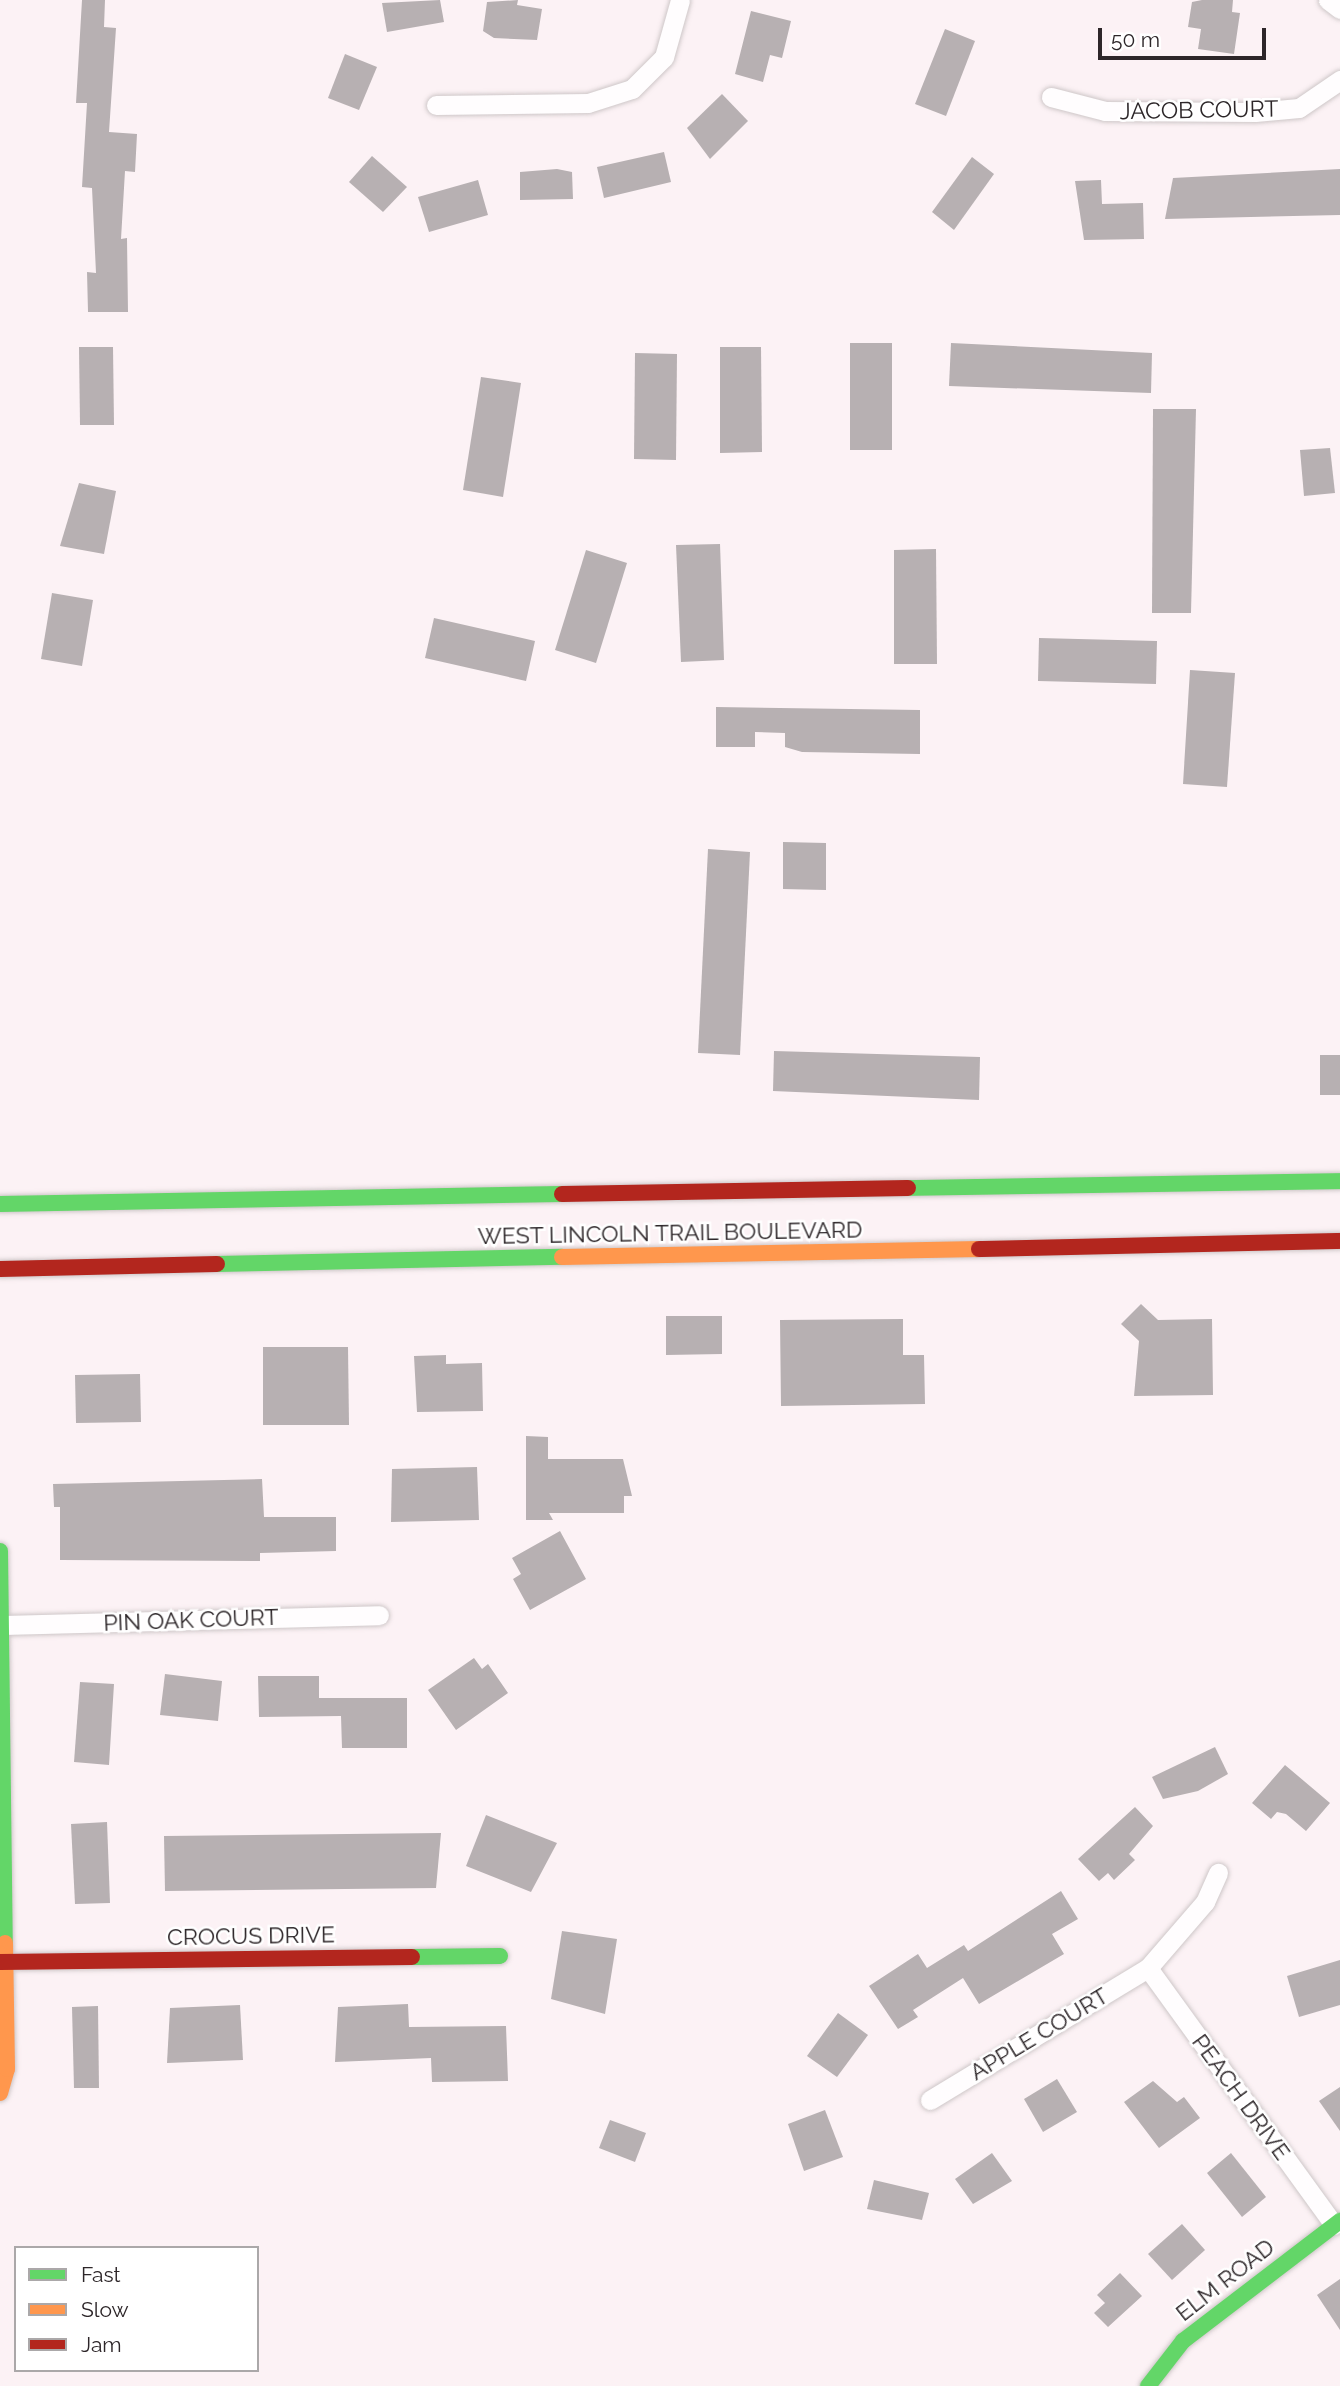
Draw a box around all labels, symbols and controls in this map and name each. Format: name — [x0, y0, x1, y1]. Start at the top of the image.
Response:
scale bar — [1102, 14, 1270, 58]
text: 50 m — [1111, 27, 1160, 52]
street label: JACOB COURT — [1119, 95, 1279, 125]
street label: WEST LINCOLN TRAIL BOULEVARD — [476, 1216, 864, 1250]
street label: PIN OAK COURT — [103, 1603, 279, 1637]
street label: CROCUS DRIVE — [167, 1921, 335, 1951]
street label: APPLE COURT — [965, 1982, 1113, 2086]
street label: PEACH DRIVE — [1186, 2029, 1296, 2165]
street label: ELM ROAD — [1170, 2233, 1280, 2327]
legend — [14, 2246, 259, 2372]
text: Fast — [81, 2262, 121, 2287]
text: Slow — [81, 2297, 129, 2322]
text: Jam — [81, 2332, 122, 2357]

